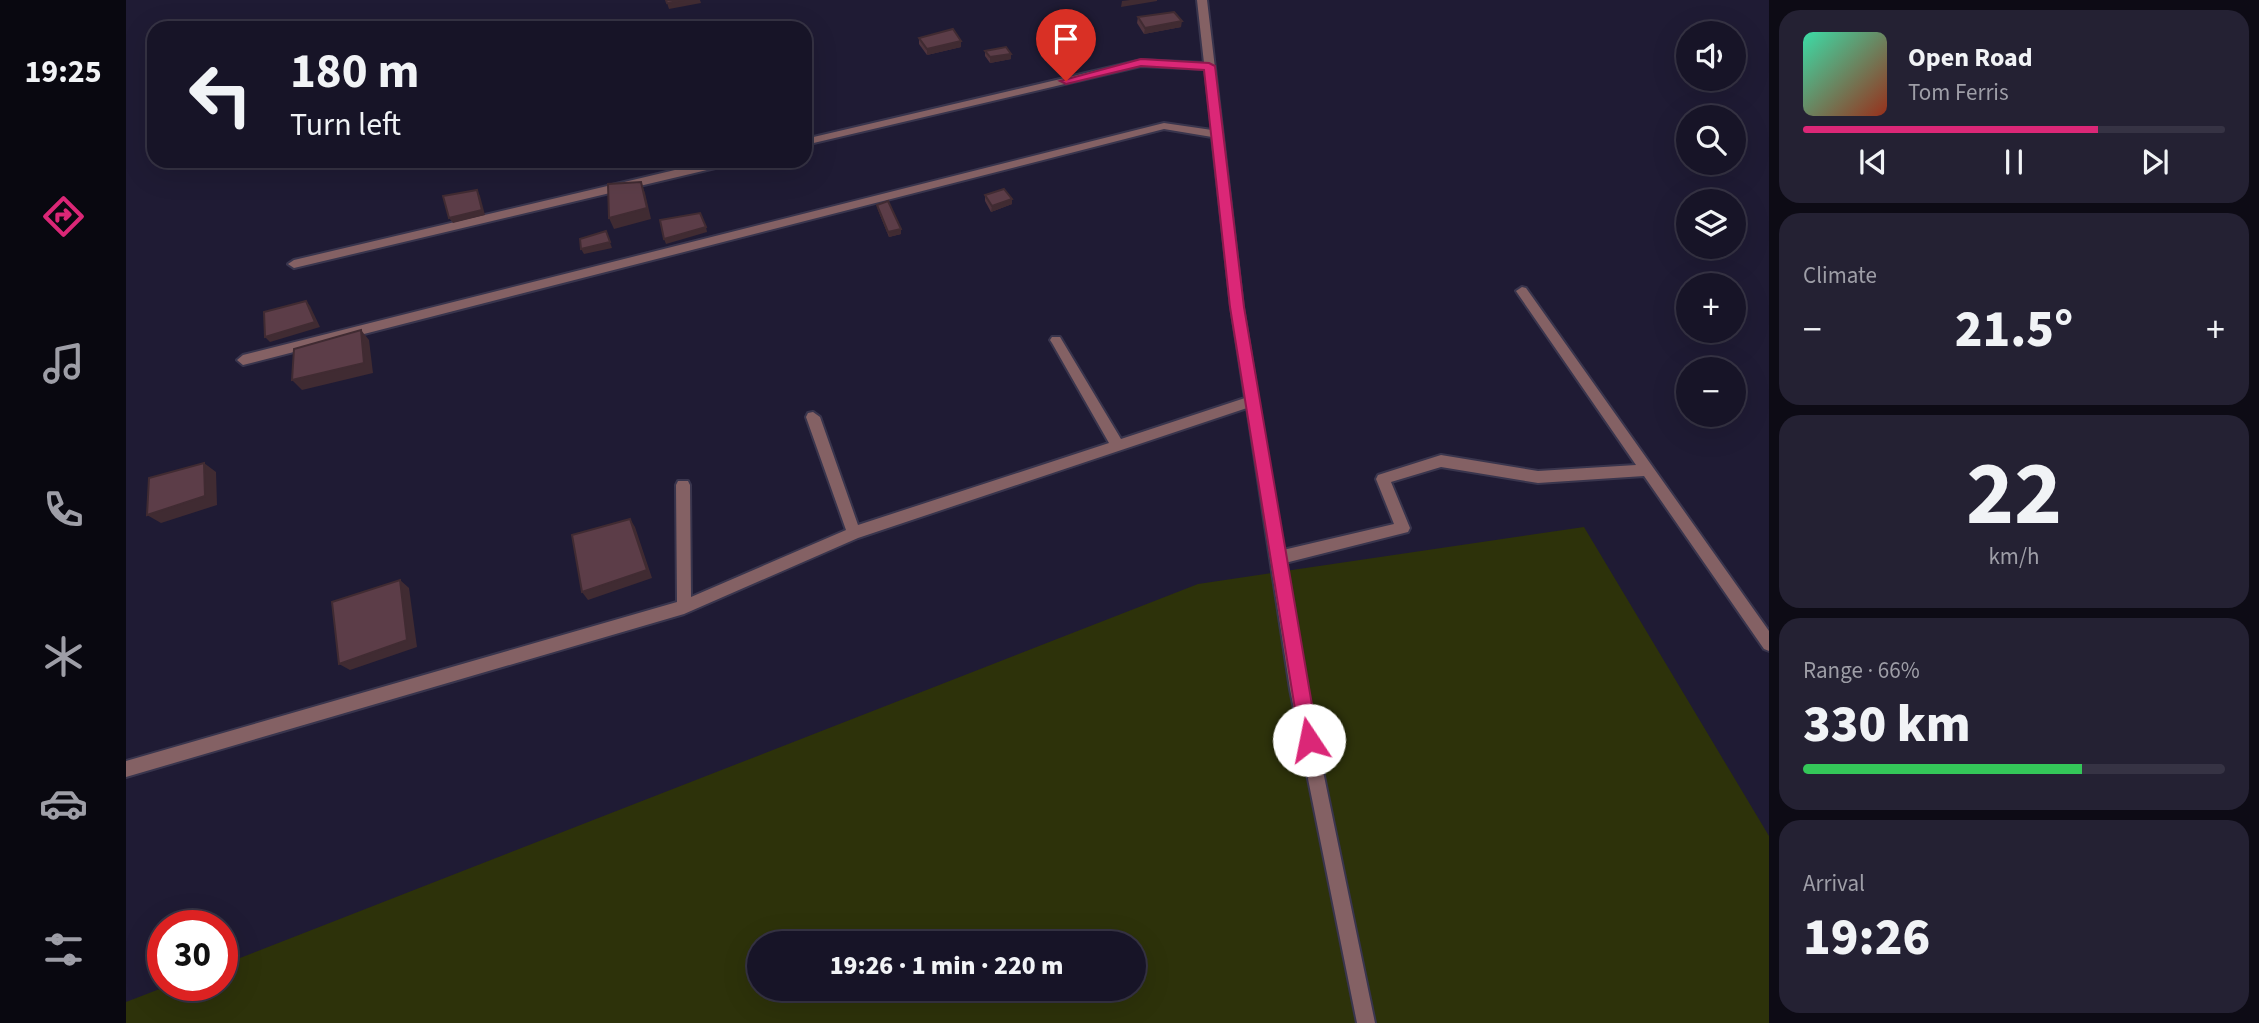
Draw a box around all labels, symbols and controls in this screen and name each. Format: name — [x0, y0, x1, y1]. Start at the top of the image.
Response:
pin — [1036, 9, 1096, 81]
icon: arrive — [1047, 20, 1085, 58]
map controls — [1676, 21, 1746, 427]
button: sound — [1676, 21, 1746, 91]
text: 180 m — [290, 37, 419, 107]
text: Open Road — [1908, 39, 2033, 76]
text: 19:25 — [24, 49, 102, 95]
icon: left — [175, 49, 266, 140]
text: Tom Ferris — [1908, 76, 2009, 109]
text: Turn left — [290, 102, 401, 148]
button: search — [1676, 105, 1746, 175]
icon: previous — [1854, 143, 1892, 181]
icon: pause — [1995, 143, 2033, 181]
icon: next — [2136, 143, 2174, 181]
button: layers — [1676, 189, 1746, 259]
icon: directions — [39, 192, 88, 241]
text: Climate — [1803, 259, 1877, 292]
button: + — [1676, 273, 1746, 343]
text: 21.5° — [1955, 293, 2073, 367]
text: − — [1803, 303, 1822, 357]
text: + — [2206, 303, 2225, 357]
icon: music — [39, 339, 88, 388]
button: − — [1676, 357, 1746, 427]
text: 22 — [1966, 430, 2062, 559]
icon: phone — [39, 485, 88, 534]
text: km/h — [1988, 540, 2040, 573]
icon: climate — [39, 632, 88, 681]
text: Range · 66% — [1803, 654, 1920, 687]
text: 330 km — [1803, 688, 1971, 762]
position arrow — [1272, 703, 1346, 777]
icon: car — [39, 779, 88, 828]
text: Arrival — [1803, 867, 1865, 900]
text: 19:26 — [1803, 901, 1930, 975]
speed limit sign: 30 — [147, 910, 238, 1001]
icon: filters — [39, 925, 88, 974]
text: 19:26 · 1 min · 220 m — [830, 947, 1063, 984]

